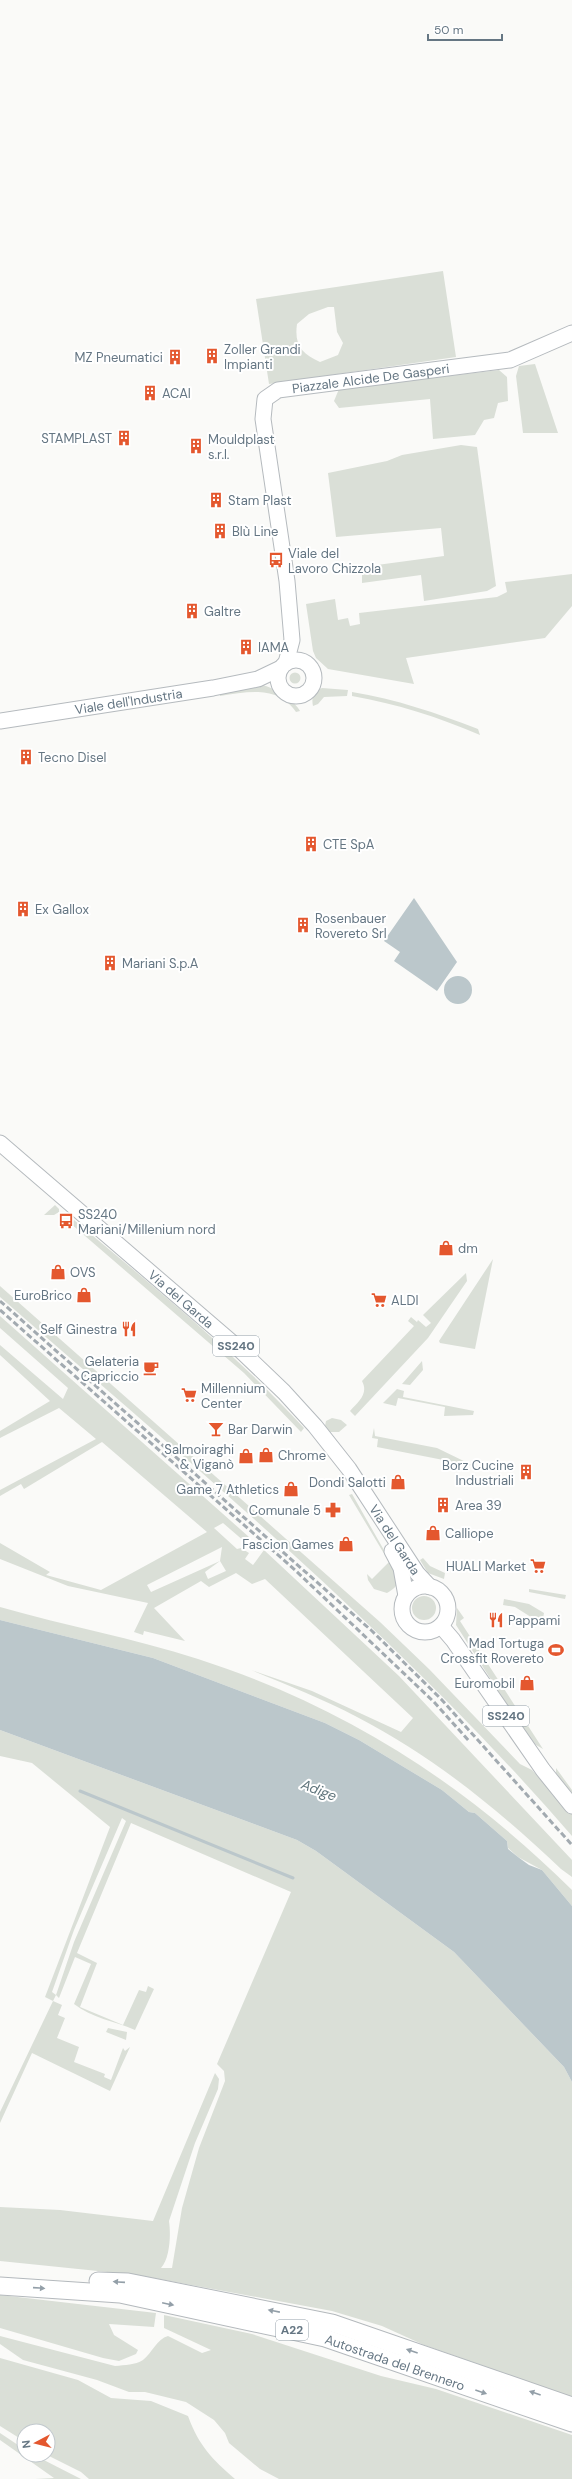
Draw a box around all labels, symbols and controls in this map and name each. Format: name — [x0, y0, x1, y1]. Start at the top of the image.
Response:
scale bar — [428, 16, 502, 42]
text: 50 m — [434, 22, 463, 38]
place label: Zoller Grandi Impianti — [224, 341, 301, 373]
building icon: Zoller Grandi Impianti — [203, 347, 221, 365]
building icon: MZ Pneumatici — [166, 348, 184, 366]
place label: MZ Pneumatici — [74, 349, 163, 366]
street label: Piazzale Alcide De Gasperi — [291, 360, 450, 397]
building icon: ACAI — [141, 384, 159, 402]
place label: ACAI — [162, 385, 191, 402]
building icon: STAMPLAST — [115, 429, 133, 447]
place label: STAMPLAST — [41, 430, 112, 447]
place label: Mouldplast s.r.l. — [208, 431, 275, 463]
building icon: Mouldplast s.r.l. — [187, 437, 205, 455]
building icon: Stam Plast — [207, 491, 225, 509]
place label: Stam Plast — [228, 492, 292, 509]
building icon: Blù Line — [211, 522, 229, 540]
place label: Blù Line — [232, 523, 278, 540]
place label: Viale del Lavoro Chizzola — [288, 545, 381, 577]
bus stop icon: Viale del Lavoro Chizzola — [267, 551, 285, 569]
building icon: Galtre — [183, 602, 201, 620]
place label: Galtre — [204, 603, 241, 620]
building icon: IAMA — [237, 638, 255, 656]
place label: IAMA — [258, 639, 290, 656]
street label: Viale dell'Industria — [74, 685, 184, 718]
building icon: Tecno Disel — [17, 748, 35, 766]
place label: Tecno Disel — [38, 749, 106, 766]
building icon: CTE SpA — [302, 835, 320, 853]
place label: CTE SpA — [323, 836, 375, 853]
building icon: Ex Gallox — [14, 900, 32, 918]
place label: Ex Gallox — [35, 901, 89, 918]
place label: Rosenbauer Rovereto Srl — [315, 910, 387, 942]
building icon: Rosenbauer Rovereto Srl — [294, 916, 312, 934]
building icon: Mariani S.p.A — [101, 954, 119, 972]
place label: Mariani S.p.A — [122, 955, 199, 972]
place label: SS240 Mariani/Millenium nord — [78, 1206, 216, 1238]
bus stop icon: SS240 Mariani/Millenium nord — [57, 1212, 75, 1230]
shop icon: dm — [437, 1239, 455, 1257]
place label: dm — [458, 1240, 478, 1257]
shop icon: OVS — [49, 1263, 67, 1281]
place label: OVS — [70, 1264, 96, 1281]
street label: Via del Garda — [145, 1266, 217, 1332]
shop icon: EuroBrico — [75, 1286, 93, 1304]
place label: EuroBrico — [14, 1287, 72, 1304]
supermarket icon: ALDI — [370, 1291, 388, 1309]
place label: ALDI — [391, 1292, 418, 1309]
restaurant icon: Self Ginestra — [120, 1320, 138, 1338]
place label: Self Ginestra — [40, 1321, 117, 1338]
road number: SS240 — [213, 1336, 259, 1356]
place label: Gelateria Capriccio — [81, 1353, 139, 1385]
cafe icon: Gelateria Capriccio — [142, 1359, 160, 1377]
place label: Millennium Center — [201, 1380, 265, 1412]
supermarket icon: Millennium Center — [180, 1386, 198, 1404]
bar icon: Bar Darwin — [207, 1420, 225, 1438]
place label: Bar Darwin — [228, 1421, 293, 1438]
place label: Salmoiraghi & Viganò — [164, 1441, 234, 1473]
shop icon: Chrome — [257, 1446, 275, 1464]
shop icon: Salmoiraghi & Viganò — [237, 1447, 255, 1465]
place label: Chrome — [278, 1447, 326, 1464]
place label: Borz Cucine Industriali — [442, 1457, 514, 1489]
building icon: Borz Cucine Industriali — [517, 1463, 535, 1481]
shop icon: Dondi Salotti — [389, 1473, 407, 1491]
place label: Dondi Salotti — [309, 1474, 386, 1491]
shop icon: Game 7 Athletics — [282, 1480, 300, 1498]
place label: Game 7 Athletics — [176, 1481, 279, 1498]
building icon: Area 39 — [434, 1496, 452, 1514]
place label: Area 39 — [455, 1497, 502, 1514]
pharmacy icon: Comunale 5 — [324, 1501, 342, 1519]
street label: Via del Garda — [365, 1501, 424, 1578]
place label: Comunale 5 — [249, 1502, 321, 1519]
shop icon: Calliope — [424, 1524, 442, 1542]
place label: Calliope — [445, 1525, 494, 1542]
shop icon: Fascion Games — [337, 1535, 355, 1553]
place label: Fascion Games — [242, 1536, 334, 1553]
supermarket icon: HUALI Market — [529, 1557, 547, 1575]
place label: HUALI Market — [446, 1558, 526, 1575]
restaurant icon: Pappami — [487, 1611, 505, 1629]
place label: Pappami — [508, 1612, 560, 1629]
place label: Mad Tortuga Crossfit Rovereto — [441, 1635, 544, 1667]
sports icon: Mad Tortuga Crossfit Rovereto — [547, 1641, 565, 1659]
shop icon: Euromobil — [518, 1674, 536, 1692]
place label: Euromobil — [454, 1675, 515, 1692]
road number: SS240 — [483, 1706, 529, 1726]
water label: Adige — [298, 1775, 339, 1805]
one-way arrow — [113, 2278, 125, 2285]
one-way arrow — [33, 2285, 45, 2292]
one-way arrow — [162, 2301, 174, 2307]
one-way arrow — [268, 2308, 280, 2314]
road number: A22 — [276, 2320, 308, 2340]
street label: Autostrada del Brennero — [323, 2331, 467, 2395]
one-way arrow — [406, 2347, 418, 2353]
one-way arrow — [475, 2389, 487, 2395]
one-way arrow — [529, 2390, 541, 2396]
north arrow — [16, 2423, 56, 2463]
text: N — [19, 2439, 34, 2449]

